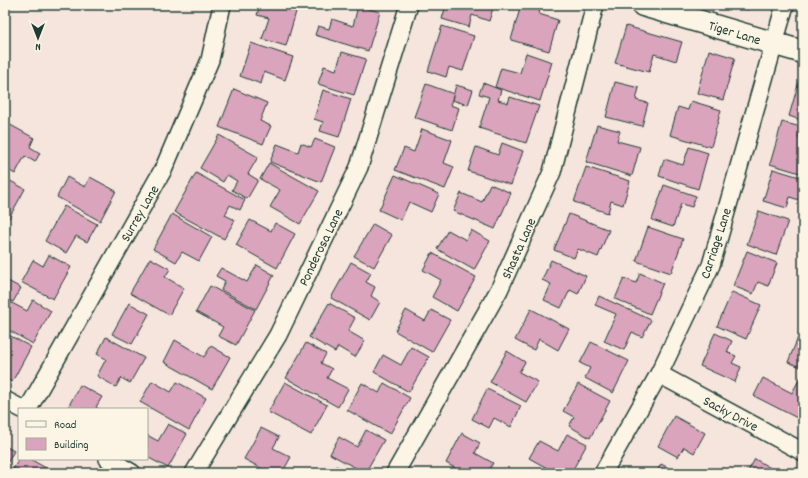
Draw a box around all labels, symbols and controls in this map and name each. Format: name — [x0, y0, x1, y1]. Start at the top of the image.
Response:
street label: Tiger Lane — [706, 16, 763, 51]
north arrow — [18, 18, 58, 58]
text: N — [35, 38, 41, 54]
street label: Surrey Lane — [116, 182, 165, 246]
street label: Ponderosa Lane — [294, 206, 349, 290]
street label: Carriage Lane — [696, 206, 738, 282]
street label: Shasta Lane — [497, 215, 542, 283]
street label: Sacky Drive — [699, 392, 761, 438]
legend — [18, 408, 148, 460]
text: Road — [54, 417, 76, 434]
text: Building — [54, 437, 89, 454]

